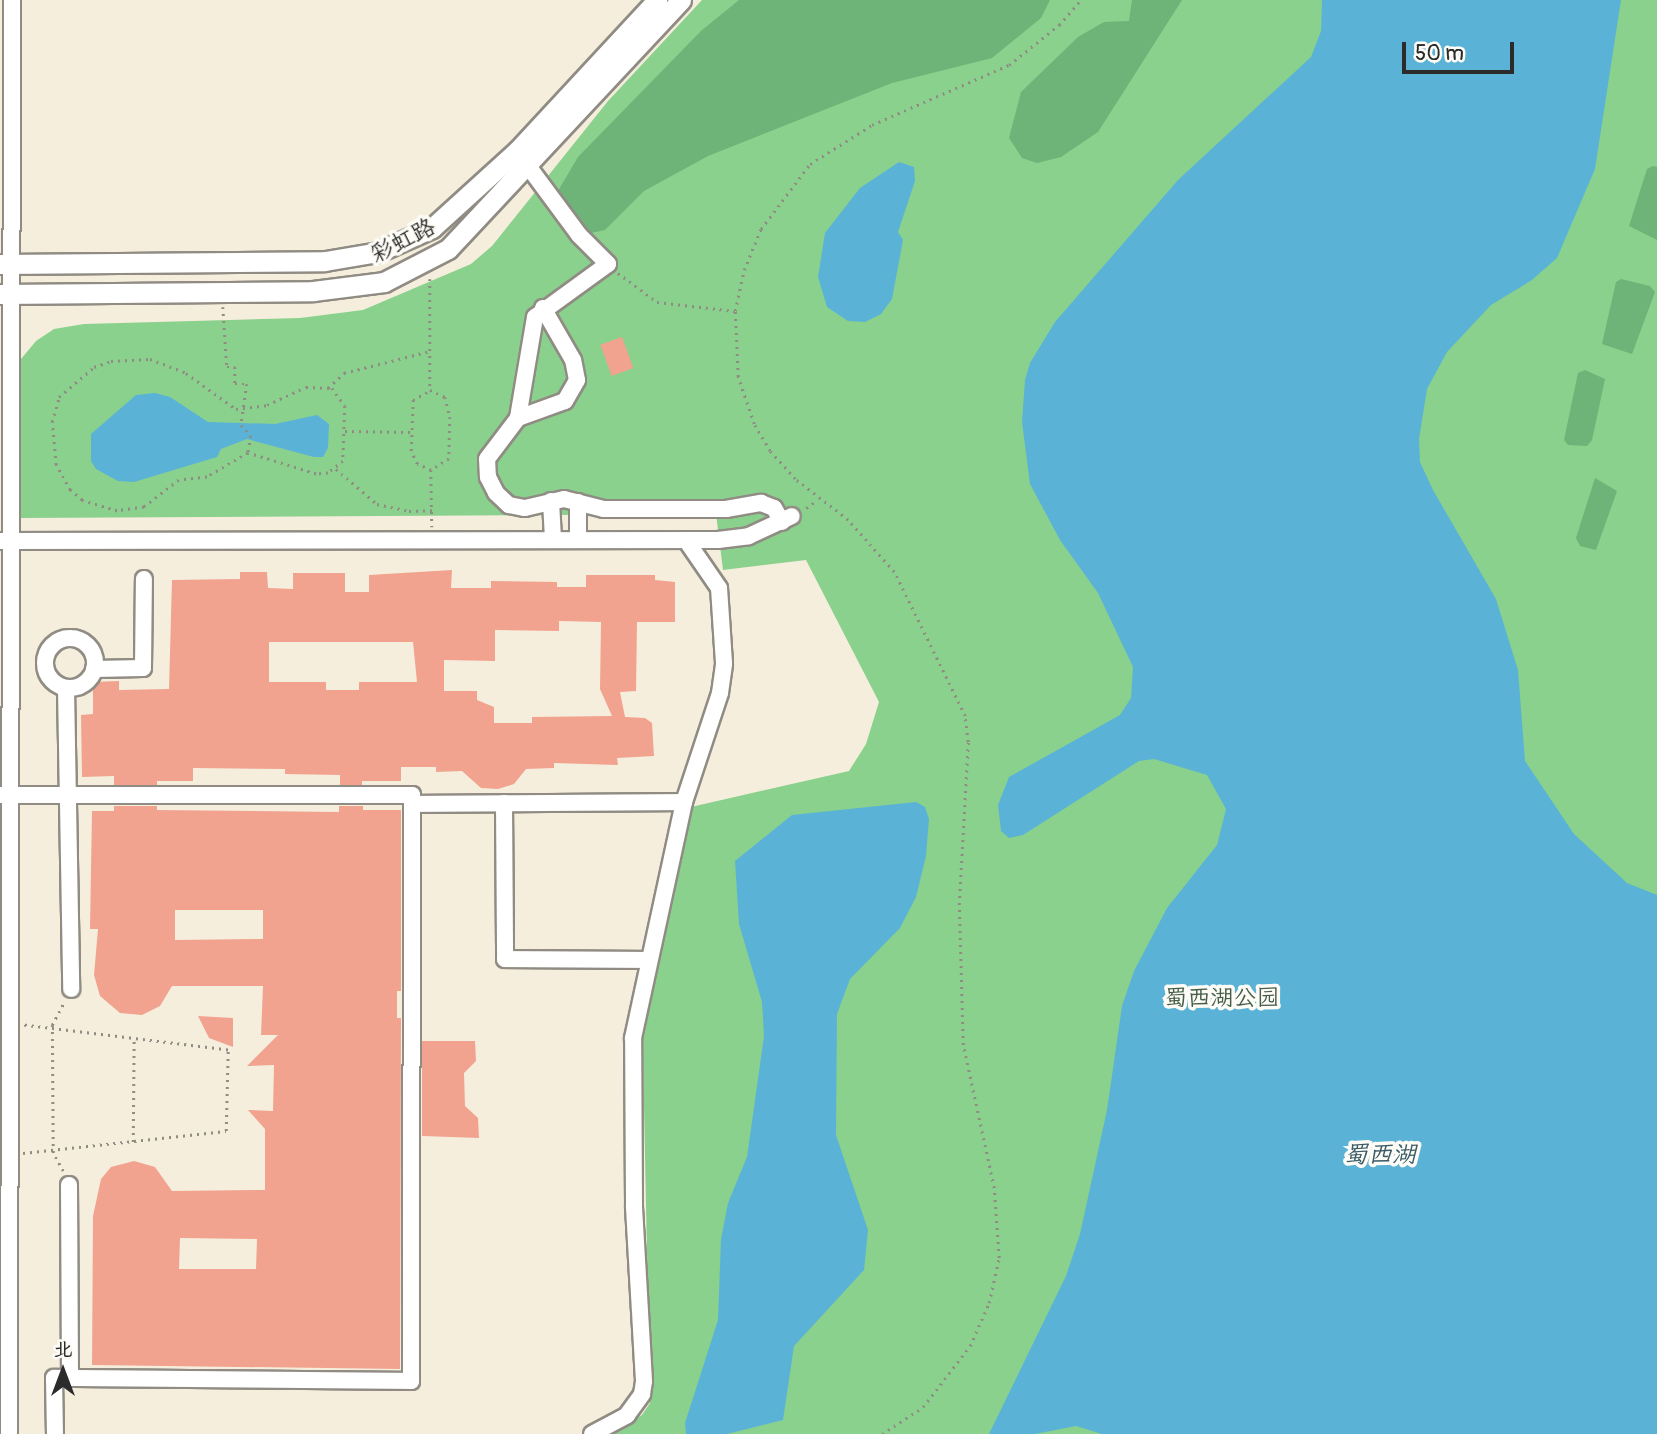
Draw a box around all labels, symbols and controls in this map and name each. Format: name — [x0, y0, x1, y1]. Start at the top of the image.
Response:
scale bar — [1405, 28, 1517, 72]
text: 50 m — [1415, 40, 1464, 67]
street label: 彩虹路 — [366, 213, 440, 269]
park label: 蜀西湖公园 — [1165, 984, 1279, 1012]
water label: 蜀西湖 — [1344, 1141, 1416, 1169]
north arrow — [28, 1336, 98, 1406]
text: 北 — [53, 1338, 73, 1362]

